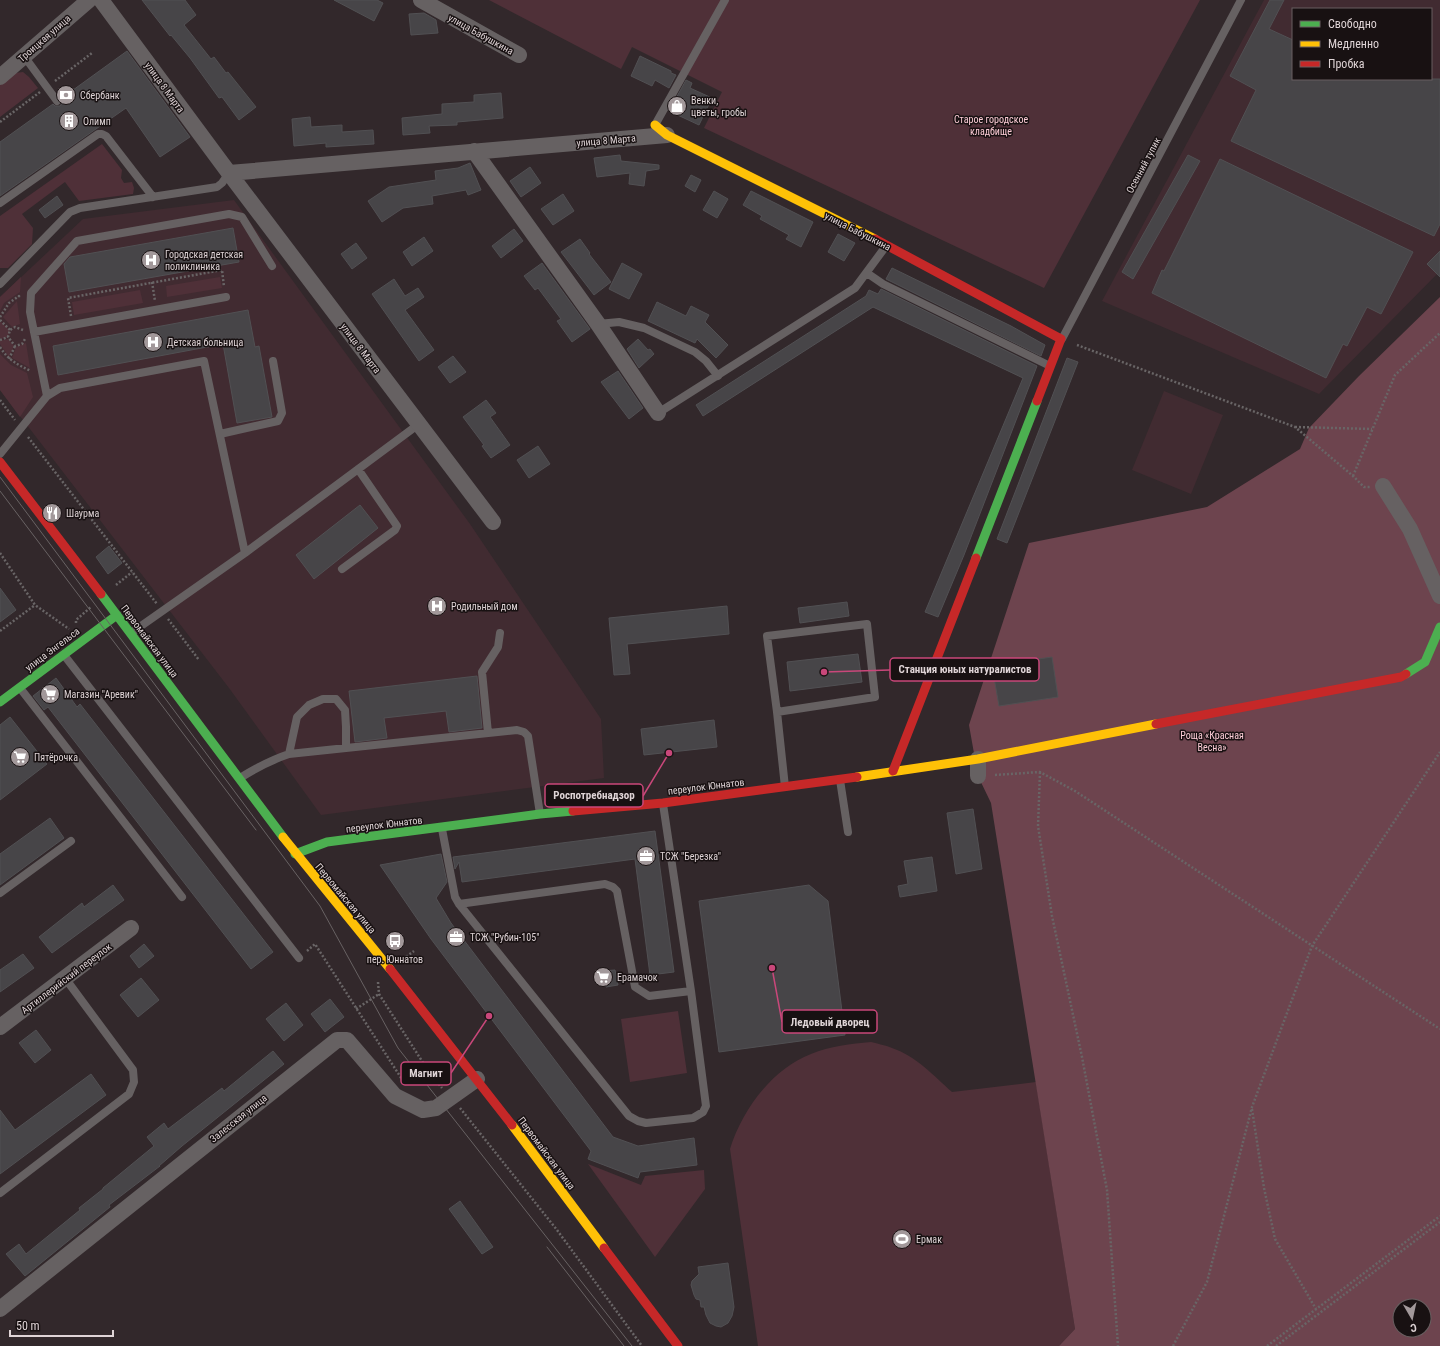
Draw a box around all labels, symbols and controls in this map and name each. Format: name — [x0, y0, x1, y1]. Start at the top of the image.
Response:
legend — [1292, 8, 1432, 80]
street label: Троицкая улица — [16, 12, 73, 64]
street label: улица Бабушкина — [446, 12, 515, 57]
text: Свободно — [1328, 17, 1377, 31]
text: Медленно — [1328, 37, 1379, 51]
text: Пробка — [1328, 57, 1365, 71]
street label: улица 8 Марта — [143, 60, 187, 115]
bank icon: Сбербанк — [55, 84, 77, 106]
place label: Сбербанк — [80, 90, 120, 101]
shop icon: Венки, цветы, гробы — [666, 95, 688, 117]
place label: Венки, цветы, гробы — [691, 95, 747, 118]
building icon: Олимп — [58, 110, 80, 132]
park label: Старое городское кладбище — [954, 114, 1028, 137]
place label: Олимп — [83, 116, 111, 127]
street label: улица 8 Марта — [576, 132, 636, 149]
street label: Осенний тупик — [1124, 135, 1163, 195]
street label: улица Бабушкина — [823, 210, 893, 253]
hospital icon: Городская детская поликлиника — [140, 249, 162, 271]
place label: Городская детская поликлиника — [165, 249, 243, 272]
street label: улица 8 Марта — [338, 321, 383, 376]
hospital icon: Детская больница — [142, 331, 164, 353]
place label: Детская больница — [167, 337, 244, 348]
restaurant icon: Шаурма — [41, 502, 63, 524]
place label: Шаурма — [66, 508, 99, 519]
hospital icon: Родильный дом — [426, 595, 448, 617]
place label: Родильный дом — [451, 601, 518, 612]
street label: Первомайская улица — [119, 603, 181, 680]
street label: улица Энгельса — [23, 625, 82, 673]
callout: Станция юных натуралистов — [890, 658, 1039, 681]
text: Станция юных натуралистов — [898, 663, 1032, 676]
supermarket icon: Магазин "Аревик" — [39, 683, 61, 705]
place label: Магазин "Аревик" — [64, 689, 138, 700]
park label: Роща «Красная Весна» — [1180, 730, 1244, 753]
supermarket icon: Пятёрочка — [9, 746, 31, 768]
place label: Пятёрочка — [34, 752, 78, 763]
street label: переулок Юннатов — [667, 776, 745, 797]
callout: Роспотребнадзор — [545, 784, 643, 807]
text: Роспотребнадзор — [553, 789, 635, 802]
street label: переулок Юннатов — [345, 814, 423, 835]
office icon: ТСЖ "Березка" — [635, 845, 657, 867]
place label: ТСЖ "Березка" — [660, 851, 721, 862]
street label: Первомайская улица — [313, 861, 378, 936]
office icon: ТСЖ "Рубин-105" — [445, 926, 467, 948]
bus stop icon: пер. Юннатов — [384, 930, 406, 952]
place label: ТСЖ "Рубин-105" — [470, 932, 539, 943]
street label: Артиллерийский переулок — [19, 941, 114, 1016]
place label: пер. Юннатов — [367, 954, 423, 965]
supermarket icon: Ерамачок — [592, 966, 614, 988]
place label: Ерамачок — [617, 972, 658, 983]
callout: Ледовый дворец — [782, 1010, 877, 1033]
text: Ледовый дворец — [790, 1016, 870, 1029]
callout: Магнит — [401, 1062, 451, 1085]
text: Магнит — [409, 1067, 443, 1080]
street label: Залесская улица — [208, 1092, 269, 1145]
street label: Первомайская улица — [516, 1115, 578, 1192]
sports icon: Ермак — [891, 1228, 913, 1250]
place label: Ермак — [916, 1234, 942, 1245]
north arrow — [1392, 1298, 1432, 1338]
scale bar — [10, 1312, 113, 1338]
text: 50 m — [16, 1319, 40, 1333]
text: С — [1409, 1320, 1418, 1334]

